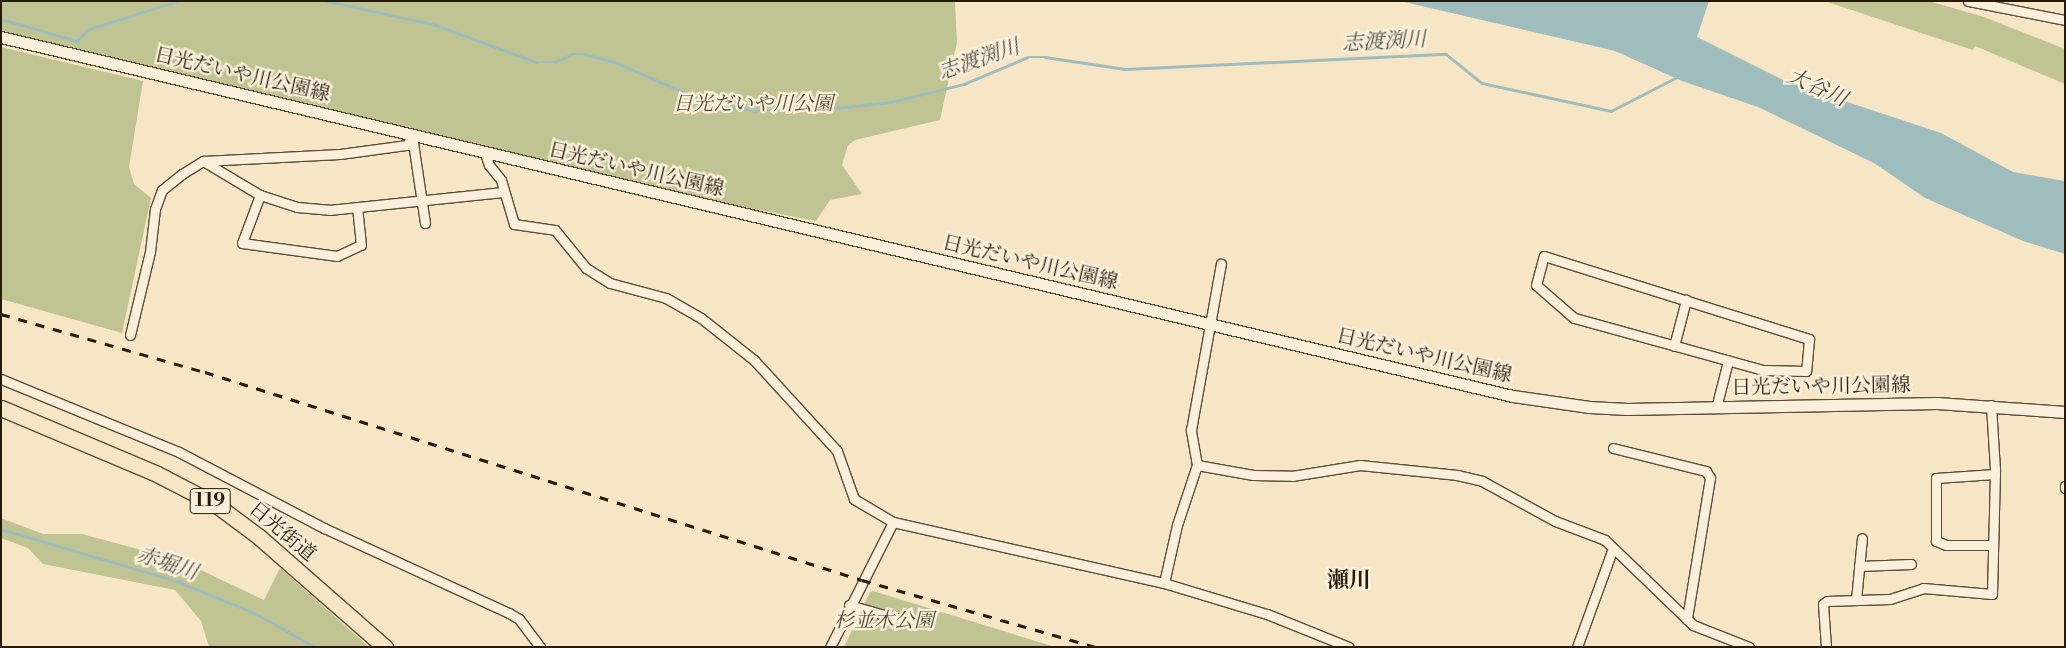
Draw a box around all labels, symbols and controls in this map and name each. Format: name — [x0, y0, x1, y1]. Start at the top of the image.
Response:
water label: 志渡渕川 — [1341, 27, 1427, 57]
water label: 志渡渕川 — [935, 34, 1023, 86]
street label: 日光だいや川公園線 — [152, 43, 332, 107]
water label: 大谷川 — [1783, 64, 1851, 112]
park label: 日光だいや川公園 — [673, 92, 833, 116]
street label: 日光だいや川公園線 — [546, 138, 726, 202]
street label: 日光だいや川公園線 — [940, 231, 1120, 295]
street label: 日光だいや川公園線 — [1334, 324, 1514, 388]
street label: 日光だいや川公園線 — [1731, 373, 1911, 401]
road number: 119 — [189, 484, 231, 518]
street label: 日光街道 — [244, 497, 320, 567]
water label: 赤堀川 — [133, 542, 201, 586]
district label: 瀬川 — [1327, 568, 1371, 594]
park label: 杉並木公園 — [834, 609, 934, 633]

